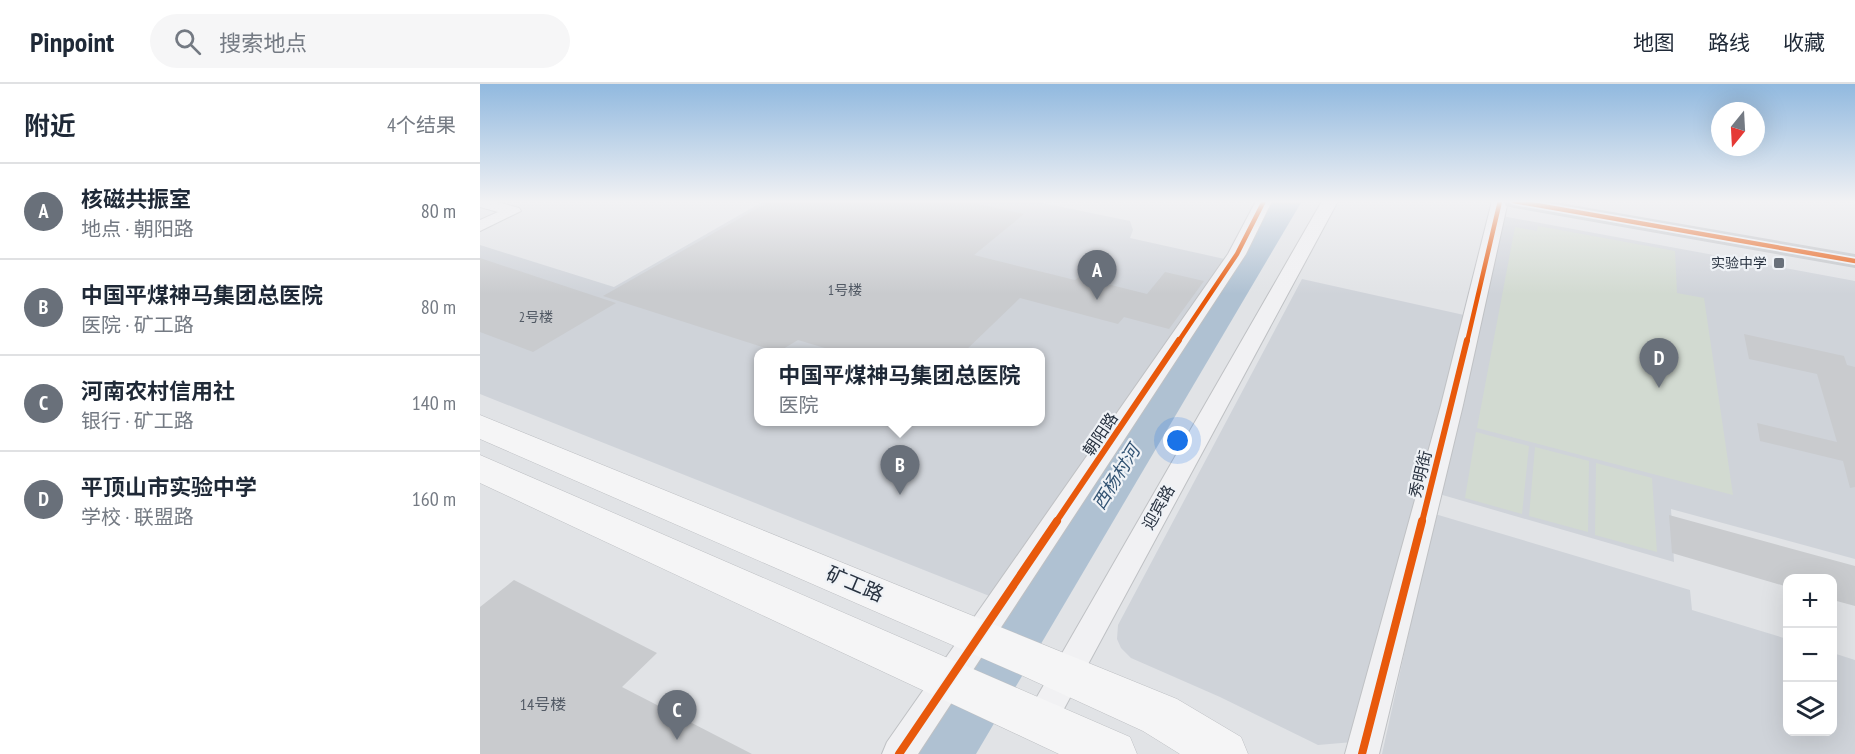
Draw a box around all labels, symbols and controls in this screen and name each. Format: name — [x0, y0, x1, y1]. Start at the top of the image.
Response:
search box — [150, 14, 570, 68]
text: Pinpoint — [30, 23, 114, 60]
icon: search — [171, 25, 204, 58]
text: 搜索地点 — [219, 29, 307, 57]
text: 地图 — [1633, 29, 1675, 56]
text: 路线 — [1708, 29, 1750, 56]
text: 收藏 — [1783, 29, 1825, 56]
north arrow — [1711, 102, 1765, 156]
text: 附近 — [24, 109, 76, 142]
text: 4个结果 — [387, 112, 456, 138]
text: 核磁共振室 — [81, 185, 191, 213]
text: A — [38, 198, 49, 224]
text: 80 m — [421, 198, 456, 224]
text: 地点 · 朝阳路 — [81, 216, 194, 242]
pin: A — [1078, 250, 1116, 300]
place label: 实验中学 — [1711, 254, 1767, 272]
marker: 实验中学 — [1772, 256, 1786, 270]
text: 中国平煤神马集团总医院 — [81, 281, 323, 309]
house number: 1号楼 — [828, 281, 862, 299]
text: B — [39, 294, 48, 320]
text: 80 m — [421, 294, 456, 320]
house number: 2号楼 — [519, 308, 553, 326]
text: 医院 · 矿工路 — [81, 312, 194, 338]
pin: D — [1640, 338, 1678, 388]
popup — [754, 348, 1045, 426]
text: 中国平煤神马集团总医院 — [778, 361, 1021, 389]
text: 河南农村信用社 — [81, 377, 235, 405]
text: C — [39, 390, 48, 416]
text: 140 m — [412, 390, 456, 416]
text: 医院 — [778, 392, 818, 418]
text: 银行 · 矿工路 — [81, 408, 194, 434]
street label: 朝阳路 — [1078, 409, 1122, 459]
your location — [1163, 426, 1192, 455]
water label: 西杨村河 — [1087, 438, 1146, 514]
pin: B — [880, 446, 920, 495]
street label: 秀明街 — [1404, 448, 1436, 500]
text: 平顶山市实验中学 — [81, 473, 257, 501]
street label: 迎宾路 — [1138, 481, 1178, 533]
text: D — [38, 486, 49, 512]
text: 160 m — [412, 486, 456, 512]
text: 学校 · 联盟路 — [81, 504, 194, 530]
street label: 矿工路 — [822, 560, 888, 608]
map controls — [1783, 574, 1837, 736]
button: + — [1783, 574, 1837, 628]
button: − — [1783, 628, 1837, 682]
button: layers — [1783, 682, 1837, 736]
pin: C — [658, 690, 696, 740]
house number: 14号楼 — [520, 694, 566, 714]

